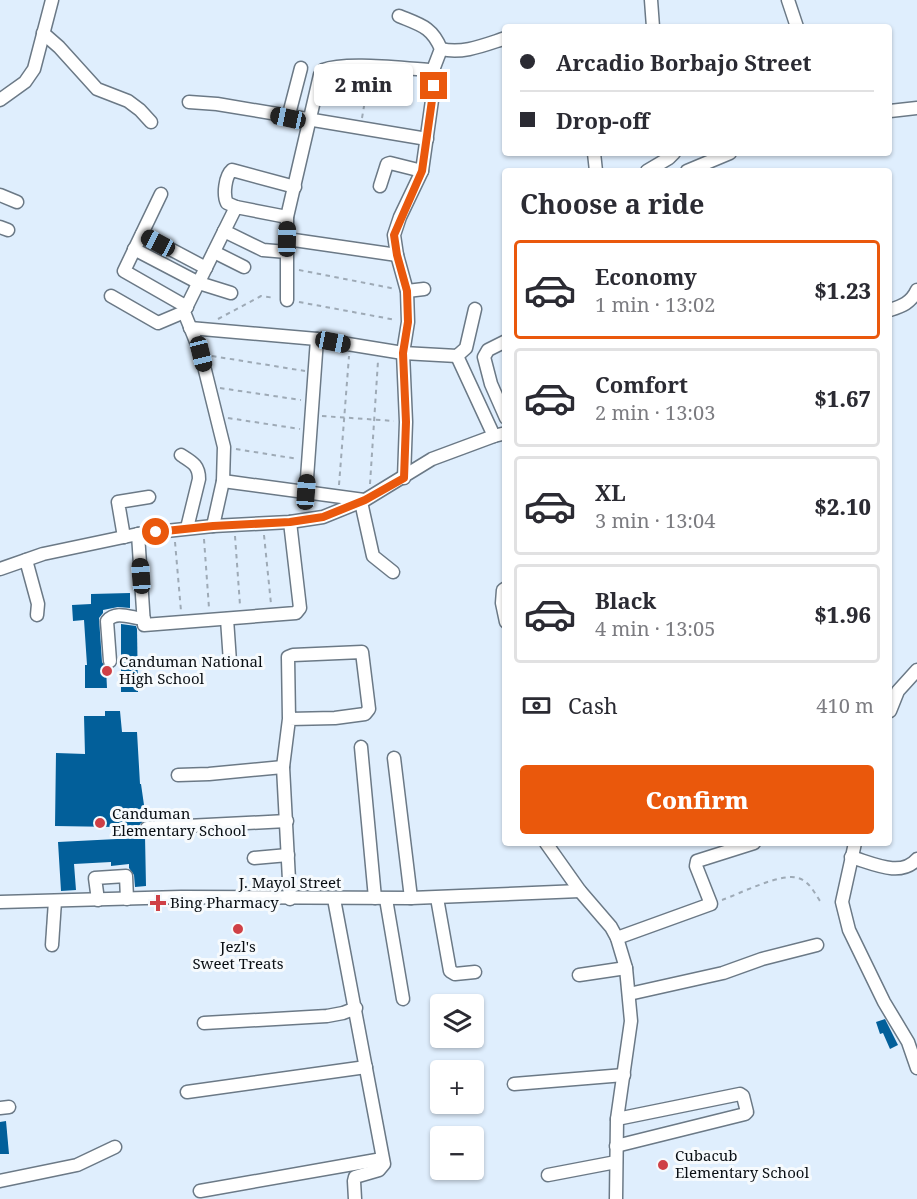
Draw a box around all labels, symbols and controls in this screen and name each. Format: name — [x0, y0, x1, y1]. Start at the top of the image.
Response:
text: Arcadio Borbajo Street — [556, 47, 811, 77]
callout: 2 min — [314, 65, 413, 107]
text: 2 min — [335, 71, 392, 98]
route end — [420, 72, 447, 99]
car — [269, 105, 307, 131]
text: Drop-off — [556, 105, 649, 135]
text: Choose a ride — [520, 185, 705, 222]
car — [278, 221, 296, 257]
car — [138, 227, 178, 259]
text: Economy — [595, 261, 697, 291]
icon: car — [523, 263, 577, 317]
text: $1.23 — [814, 275, 871, 305]
text: 1 min · 13:02 — [595, 291, 715, 318]
car — [314, 330, 352, 354]
car — [188, 334, 214, 374]
text: Comfort — [595, 369, 688, 399]
icon: car — [523, 371, 577, 425]
text: $1.67 — [814, 383, 871, 413]
text: 2 min · 13:03 — [595, 399, 715, 426]
car — [296, 473, 316, 511]
text: XL — [595, 477, 626, 507]
icon: car — [523, 479, 577, 533]
text: $2.10 — [814, 491, 871, 521]
text: 3 min · 13:04 — [595, 507, 715, 534]
route start — [142, 518, 169, 545]
car — [131, 557, 151, 595]
text: Black — [595, 585, 656, 615]
icon: car — [523, 587, 577, 641]
text: $1.96 — [814, 599, 871, 629]
text: 4 min · 13:05 — [595, 615, 715, 642]
place label: Canduman National High School — [119, 651, 263, 688]
marker: Canduman National High School — [100, 664, 114, 678]
icon: cash — [520, 689, 553, 722]
text: Cash — [568, 690, 618, 720]
text: 410 m — [816, 692, 874, 719]
button: Confirm — [520, 765, 874, 834]
place label: Canduman Elementary School — [112, 803, 246, 840]
marker: Canduman Elementary School — [93, 816, 107, 830]
street label: J. Mayol Street — [238, 872, 341, 892]
place label: Bing Pharmacy — [170, 892, 279, 912]
marker: Bing Pharmacy — [151, 896, 165, 910]
marker: Jezl's Sweet Treats — [231, 922, 245, 936]
place label: Jezl's Sweet Treats — [193, 936, 284, 973]
map controls — [430, 994, 484, 1180]
button: layers — [430, 994, 484, 1048]
button: + — [430, 1060, 484, 1114]
button: − — [430, 1126, 484, 1180]
place label: Cubacub Elementary School — [675, 1145, 809, 1182]
marker: Cubacub Elementary School — [656, 1158, 670, 1172]

